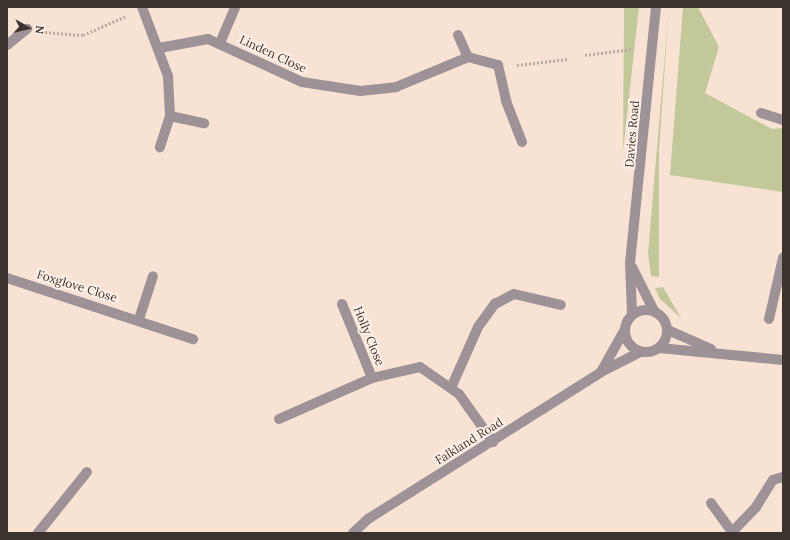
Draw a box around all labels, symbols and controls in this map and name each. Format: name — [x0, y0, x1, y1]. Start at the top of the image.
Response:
north arrow — [8, 8, 48, 48]
text: N — [32, 24, 47, 35]
street label: Linden Close — [237, 32, 309, 76]
street label: Davies Road — [622, 100, 642, 168]
street label: Foxglove Close — [35, 267, 119, 305]
street label: Holly Close — [351, 304, 387, 368]
street label: Falkland Road — [433, 415, 505, 467]

